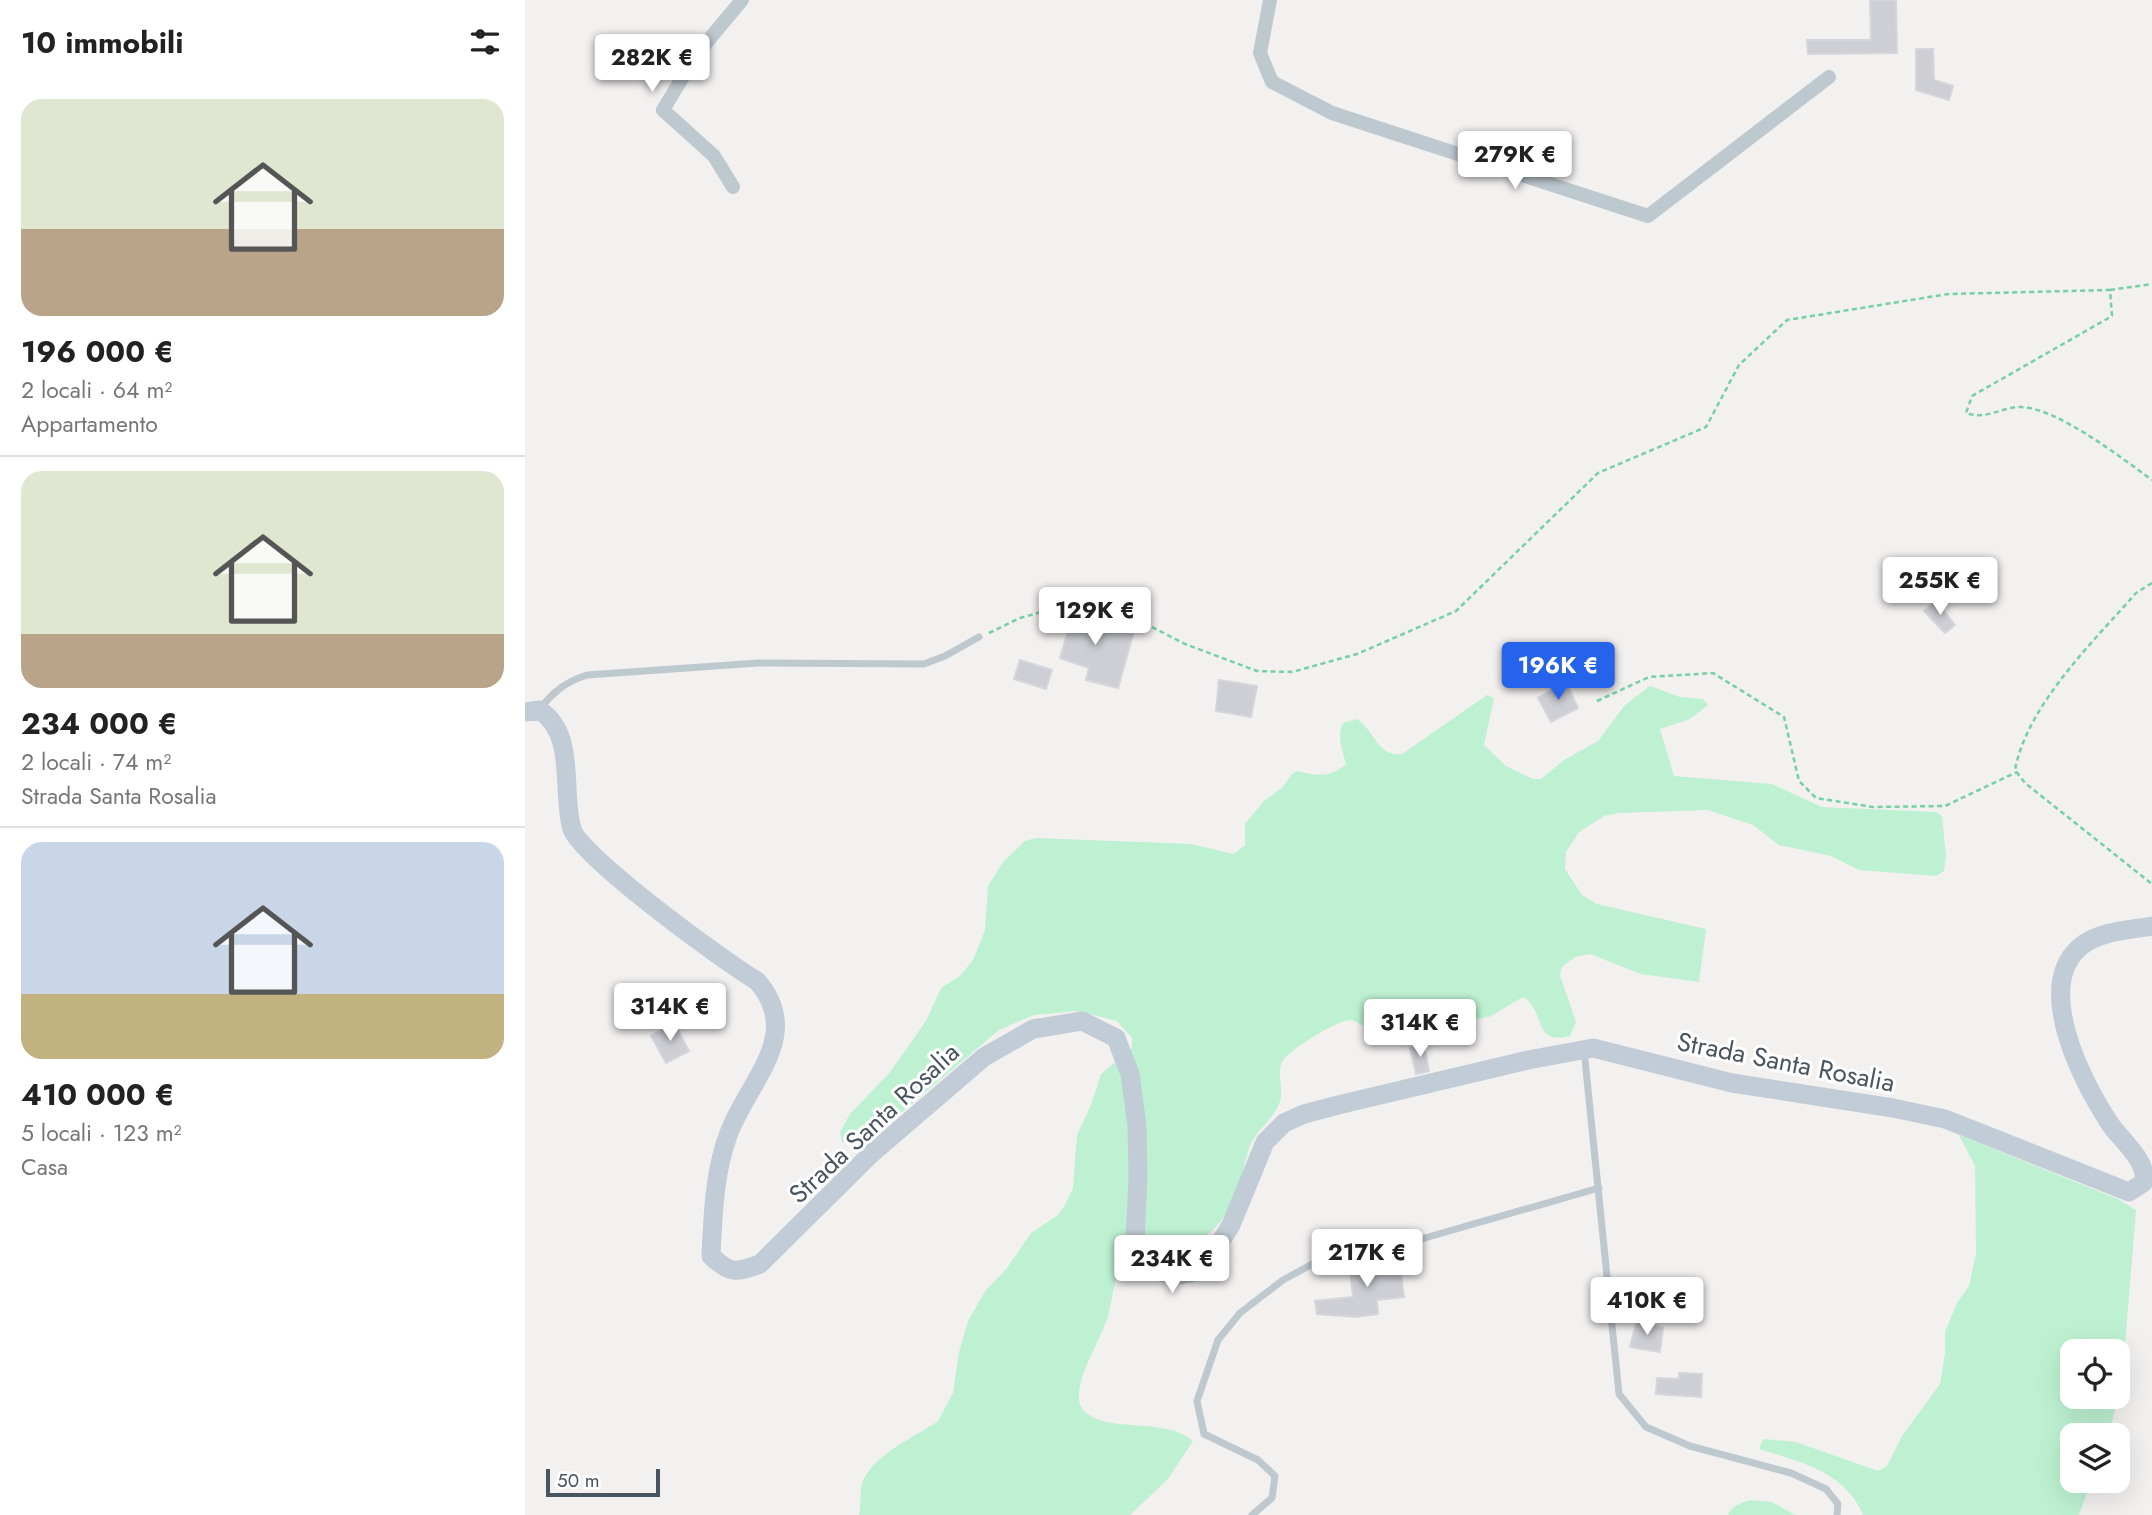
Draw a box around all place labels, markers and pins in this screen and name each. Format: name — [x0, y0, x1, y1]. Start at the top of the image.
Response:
pin: 282K € — [595, 34, 709, 94]
pin: 279K € — [1458, 132, 1572, 191]
pin: 255K € — [1883, 558, 1997, 617]
pin: 129K € — [1038, 588, 1152, 647]
pin: 196K € — [1501, 642, 1615, 702]
pin: 314K € — [613, 984, 727, 1043]
pin: 314K € — [1363, 1000, 1477, 1059]
pin: 217K € — [1310, 1230, 1424, 1289]
pin: 234K € — [1115, 1236, 1229, 1295]
pin: 410K € — [1590, 1278, 1704, 1337]

